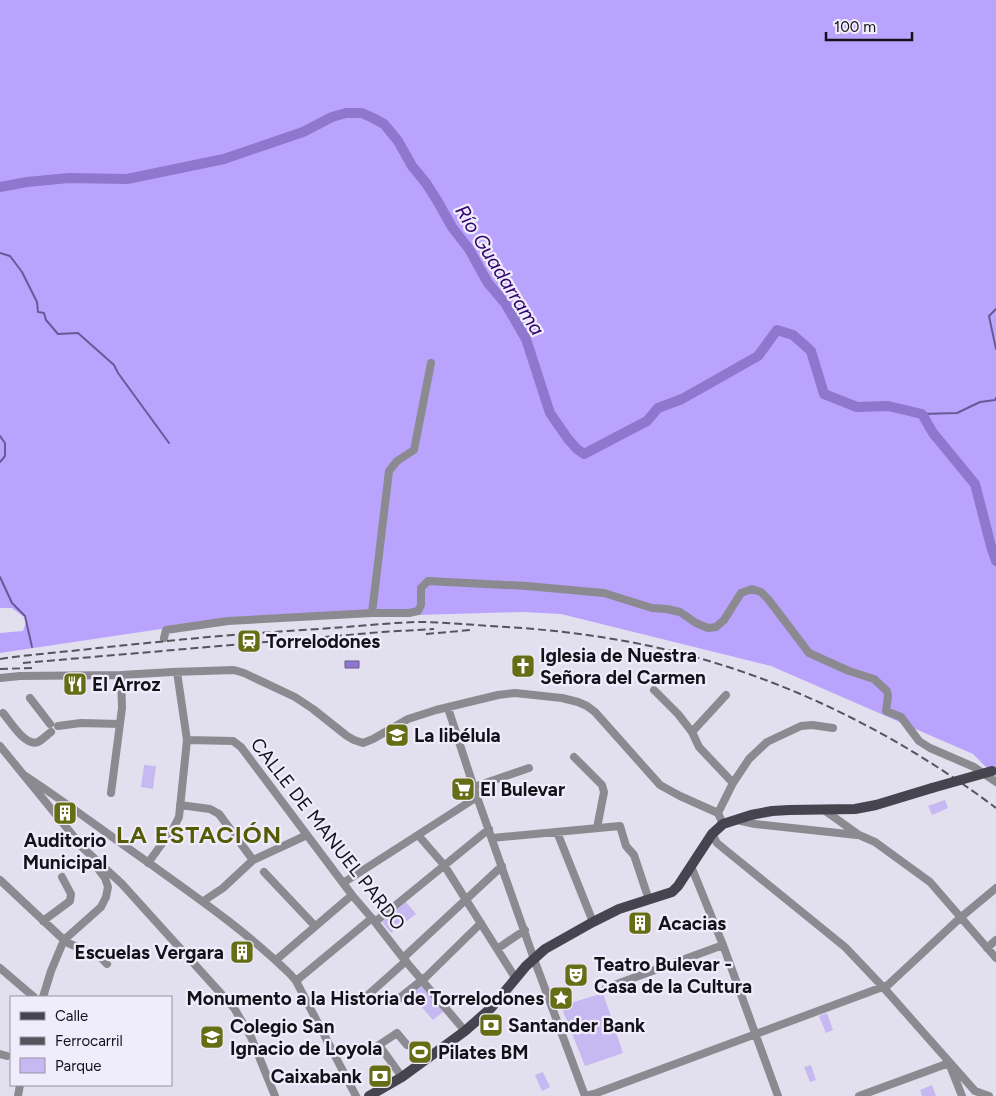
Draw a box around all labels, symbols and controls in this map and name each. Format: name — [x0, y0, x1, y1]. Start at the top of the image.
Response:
scale bar — [826, 10, 912, 42]
text: 100 m — [834, 18, 876, 36]
water label: Río Guadarrama — [450, 200, 550, 340]
station icon: Torrelodones — [236, 628, 262, 654]
place label: Torrelodones — [266, 630, 380, 653]
place label: Iglesia de Nuestra Señora del Carmen — [540, 644, 706, 689]
church icon: Iglesia de Nuestra Señora del Carmen — [510, 653, 536, 679]
restaurant icon: El Arroz — [62, 671, 88, 697]
place label: El Arroz — [92, 673, 160, 696]
school or university icon: La libélula — [384, 722, 410, 748]
place label: La libélula — [414, 724, 501, 747]
street label: CALLE DE MANUEL PARDO — [246, 733, 410, 935]
supermarket icon: El Bulevar — [450, 776, 476, 802]
place label: El Bulevar — [480, 778, 565, 801]
building icon: Auditorio Municipal — [52, 800, 78, 826]
district label: LA ESTACIÓN — [116, 820, 282, 849]
place label: Auditorio Municipal — [23, 829, 107, 874]
building icon: Acacias — [627, 910, 653, 936]
place label: Acacias — [658, 912, 726, 935]
building icon: Escuelas Vergara — [229, 939, 255, 965]
place label: Escuelas Vergara — [75, 941, 224, 964]
place label: Teatro Bulevar - Casa de la Cultura — [594, 953, 752, 998]
theatre icon: Teatro Bulevar - Casa de la Cultura — [563, 962, 589, 988]
place icon: Monumento a la Historia de Torrelodones — [548, 985, 574, 1011]
place label: Monumento a la Historia de Torrelodones — [186, 987, 544, 1010]
legend — [10, 996, 172, 1086]
text: Calle — [55, 1007, 88, 1025]
bank icon: Santander Bank — [478, 1012, 504, 1038]
place label: Santander Bank — [508, 1014, 646, 1037]
place label: Colegio San Ignacio de Loyola — [230, 1015, 382, 1060]
school or university icon: Colegio San Ignacio de Loyola — [199, 1024, 225, 1050]
text: Ferrocarril — [55, 1032, 123, 1050]
sports icon: Pilates BM — [407, 1039, 433, 1065]
place label: Pilates BM — [438, 1041, 529, 1064]
text: Parque — [55, 1057, 102, 1075]
bank icon: Caixabank — [367, 1063, 393, 1089]
place label: Caixabank — [271, 1065, 363, 1088]

